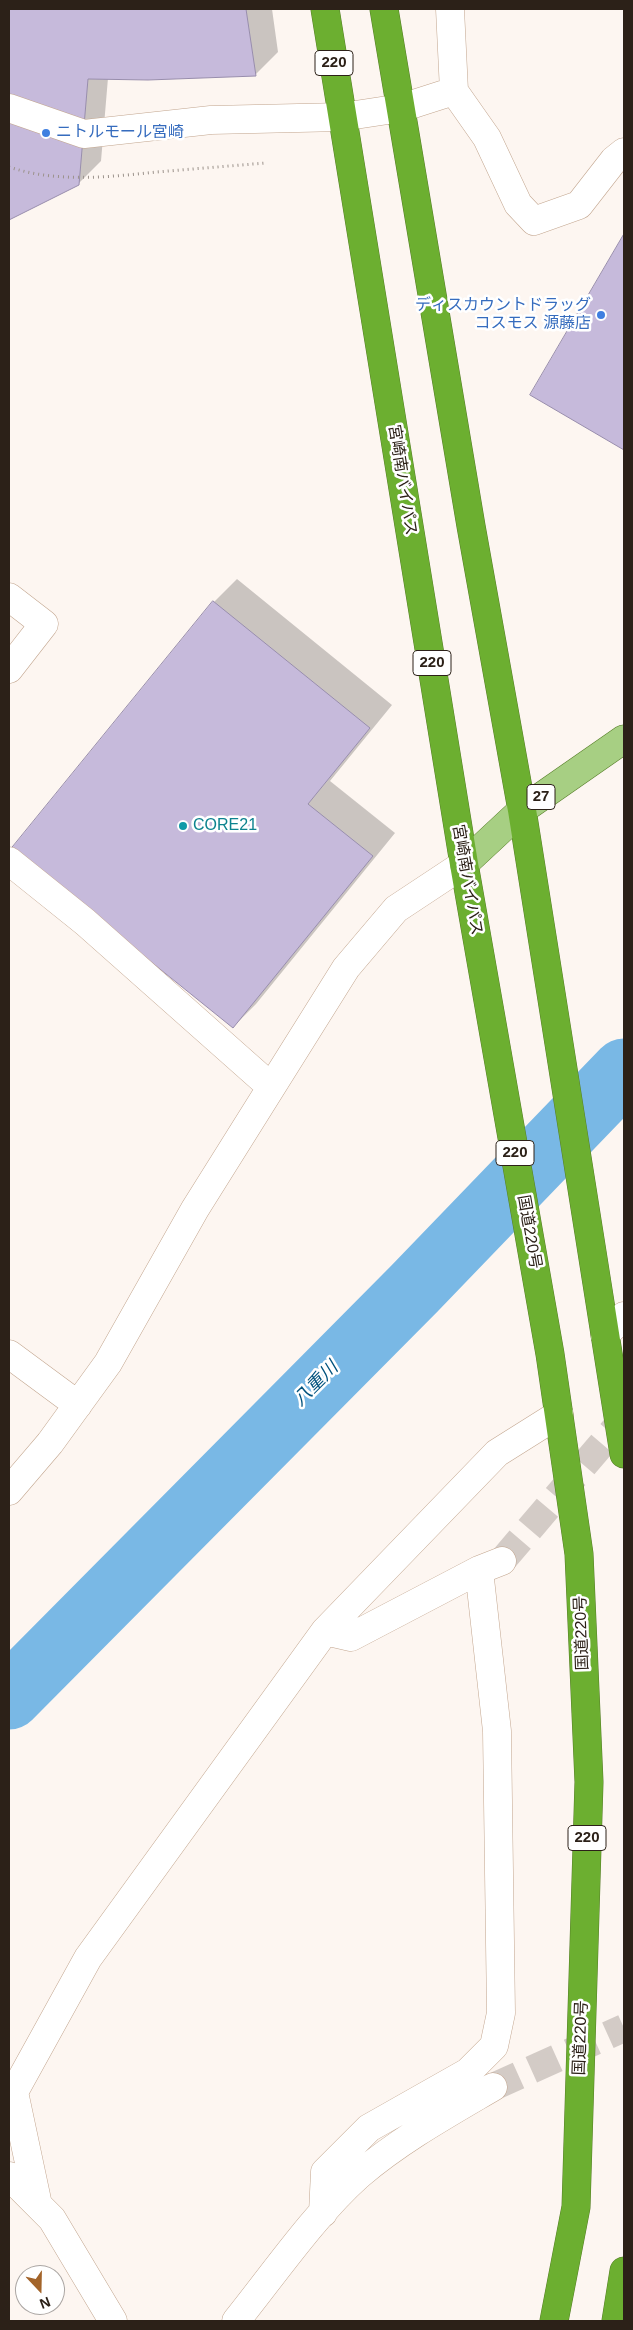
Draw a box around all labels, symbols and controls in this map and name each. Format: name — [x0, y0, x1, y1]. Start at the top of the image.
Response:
road number: 220 — [315, 50, 353, 76]
place label: ニトルモール宮崎 — [56, 123, 184, 143]
marker: ニトルモール宮崎 — [40, 127, 52, 139]
place label: ディスカウントドラッグ コスモス 源藤店 — [415, 296, 591, 334]
marker: ディスカウントドラッグ コスモス 源藤店 — [595, 309, 607, 321]
street label: 宮崎南バイパス — [384, 423, 420, 537]
road number: 220 — [413, 650, 451, 676]
road number: 27 — [527, 784, 555, 810]
place label: CORE21 — [193, 816, 257, 836]
marker: CORE21 — [177, 820, 189, 832]
street label: 宮崎南バイパス — [448, 823, 486, 937]
road number: 220 — [496, 1140, 534, 1166]
street label: 国道220号 — [513, 1194, 545, 1270]
water label: 八重川 — [289, 1357, 343, 1411]
street label: 国道220号 — [571, 1595, 593, 1671]
road number: 220 — [568, 1826, 606, 1850]
street label: 国道220号 — [570, 2000, 592, 2076]
north arrow — [15, 2265, 65, 2315]
text: N — [37, 2294, 53, 2312]

